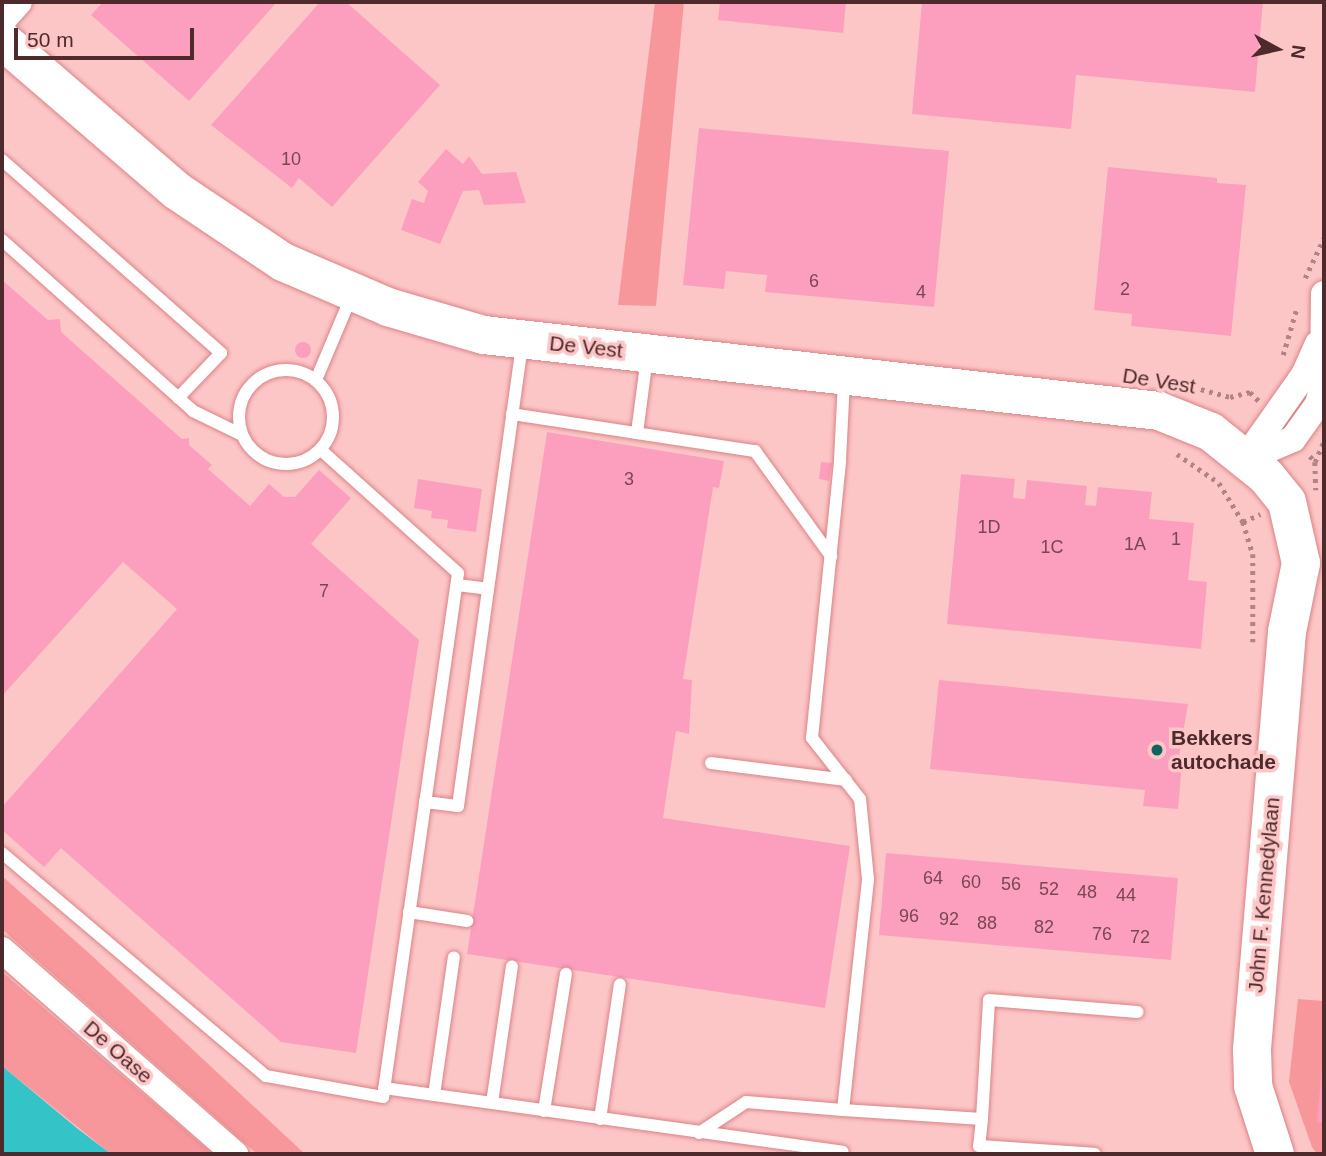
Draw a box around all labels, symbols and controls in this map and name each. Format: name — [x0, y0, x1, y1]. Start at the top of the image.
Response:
scale bar — [18, 14, 198, 58]
north arrow — [1242, 14, 1312, 84]
text: 50 m — [27, 28, 74, 51]
text: N — [1287, 44, 1310, 60]
house number: 10 — [281, 148, 301, 170]
house number: 6 — [809, 270, 819, 292]
house number: 2 — [1120, 278, 1130, 300]
house number: 4 — [916, 281, 926, 303]
street label: De Vest — [548, 331, 624, 363]
street label: De Vest — [1121, 363, 1197, 399]
house number: 3 — [624, 468, 634, 490]
house number: 1D — [977, 516, 1001, 538]
house number: 1 — [1171, 528, 1181, 550]
house number: 1A — [1124, 533, 1146, 555]
house number: 1C — [1040, 536, 1064, 558]
house number: 7 — [319, 580, 329, 602]
place label: Bekkers autochade — [1171, 725, 1276, 775]
marker: Bekkers autochade — [1149, 742, 1165, 758]
street label: John F. Kennedylaan — [1243, 796, 1285, 994]
house number: 64 — [923, 867, 943, 889]
house number: 60 — [961, 871, 981, 893]
house number: 56 — [1001, 873, 1021, 895]
house number: 52 — [1039, 878, 1059, 900]
house number: 48 — [1077, 881, 1097, 903]
house number: 44 — [1116, 884, 1136, 906]
house number: 96 — [899, 905, 919, 927]
house number: 92 — [939, 908, 959, 930]
house number: 88 — [977, 912, 997, 934]
house number: 82 — [1034, 916, 1054, 938]
house number: 76 — [1092, 923, 1112, 945]
house number: 72 — [1130, 926, 1150, 948]
street label: De Oase — [78, 1015, 158, 1089]

